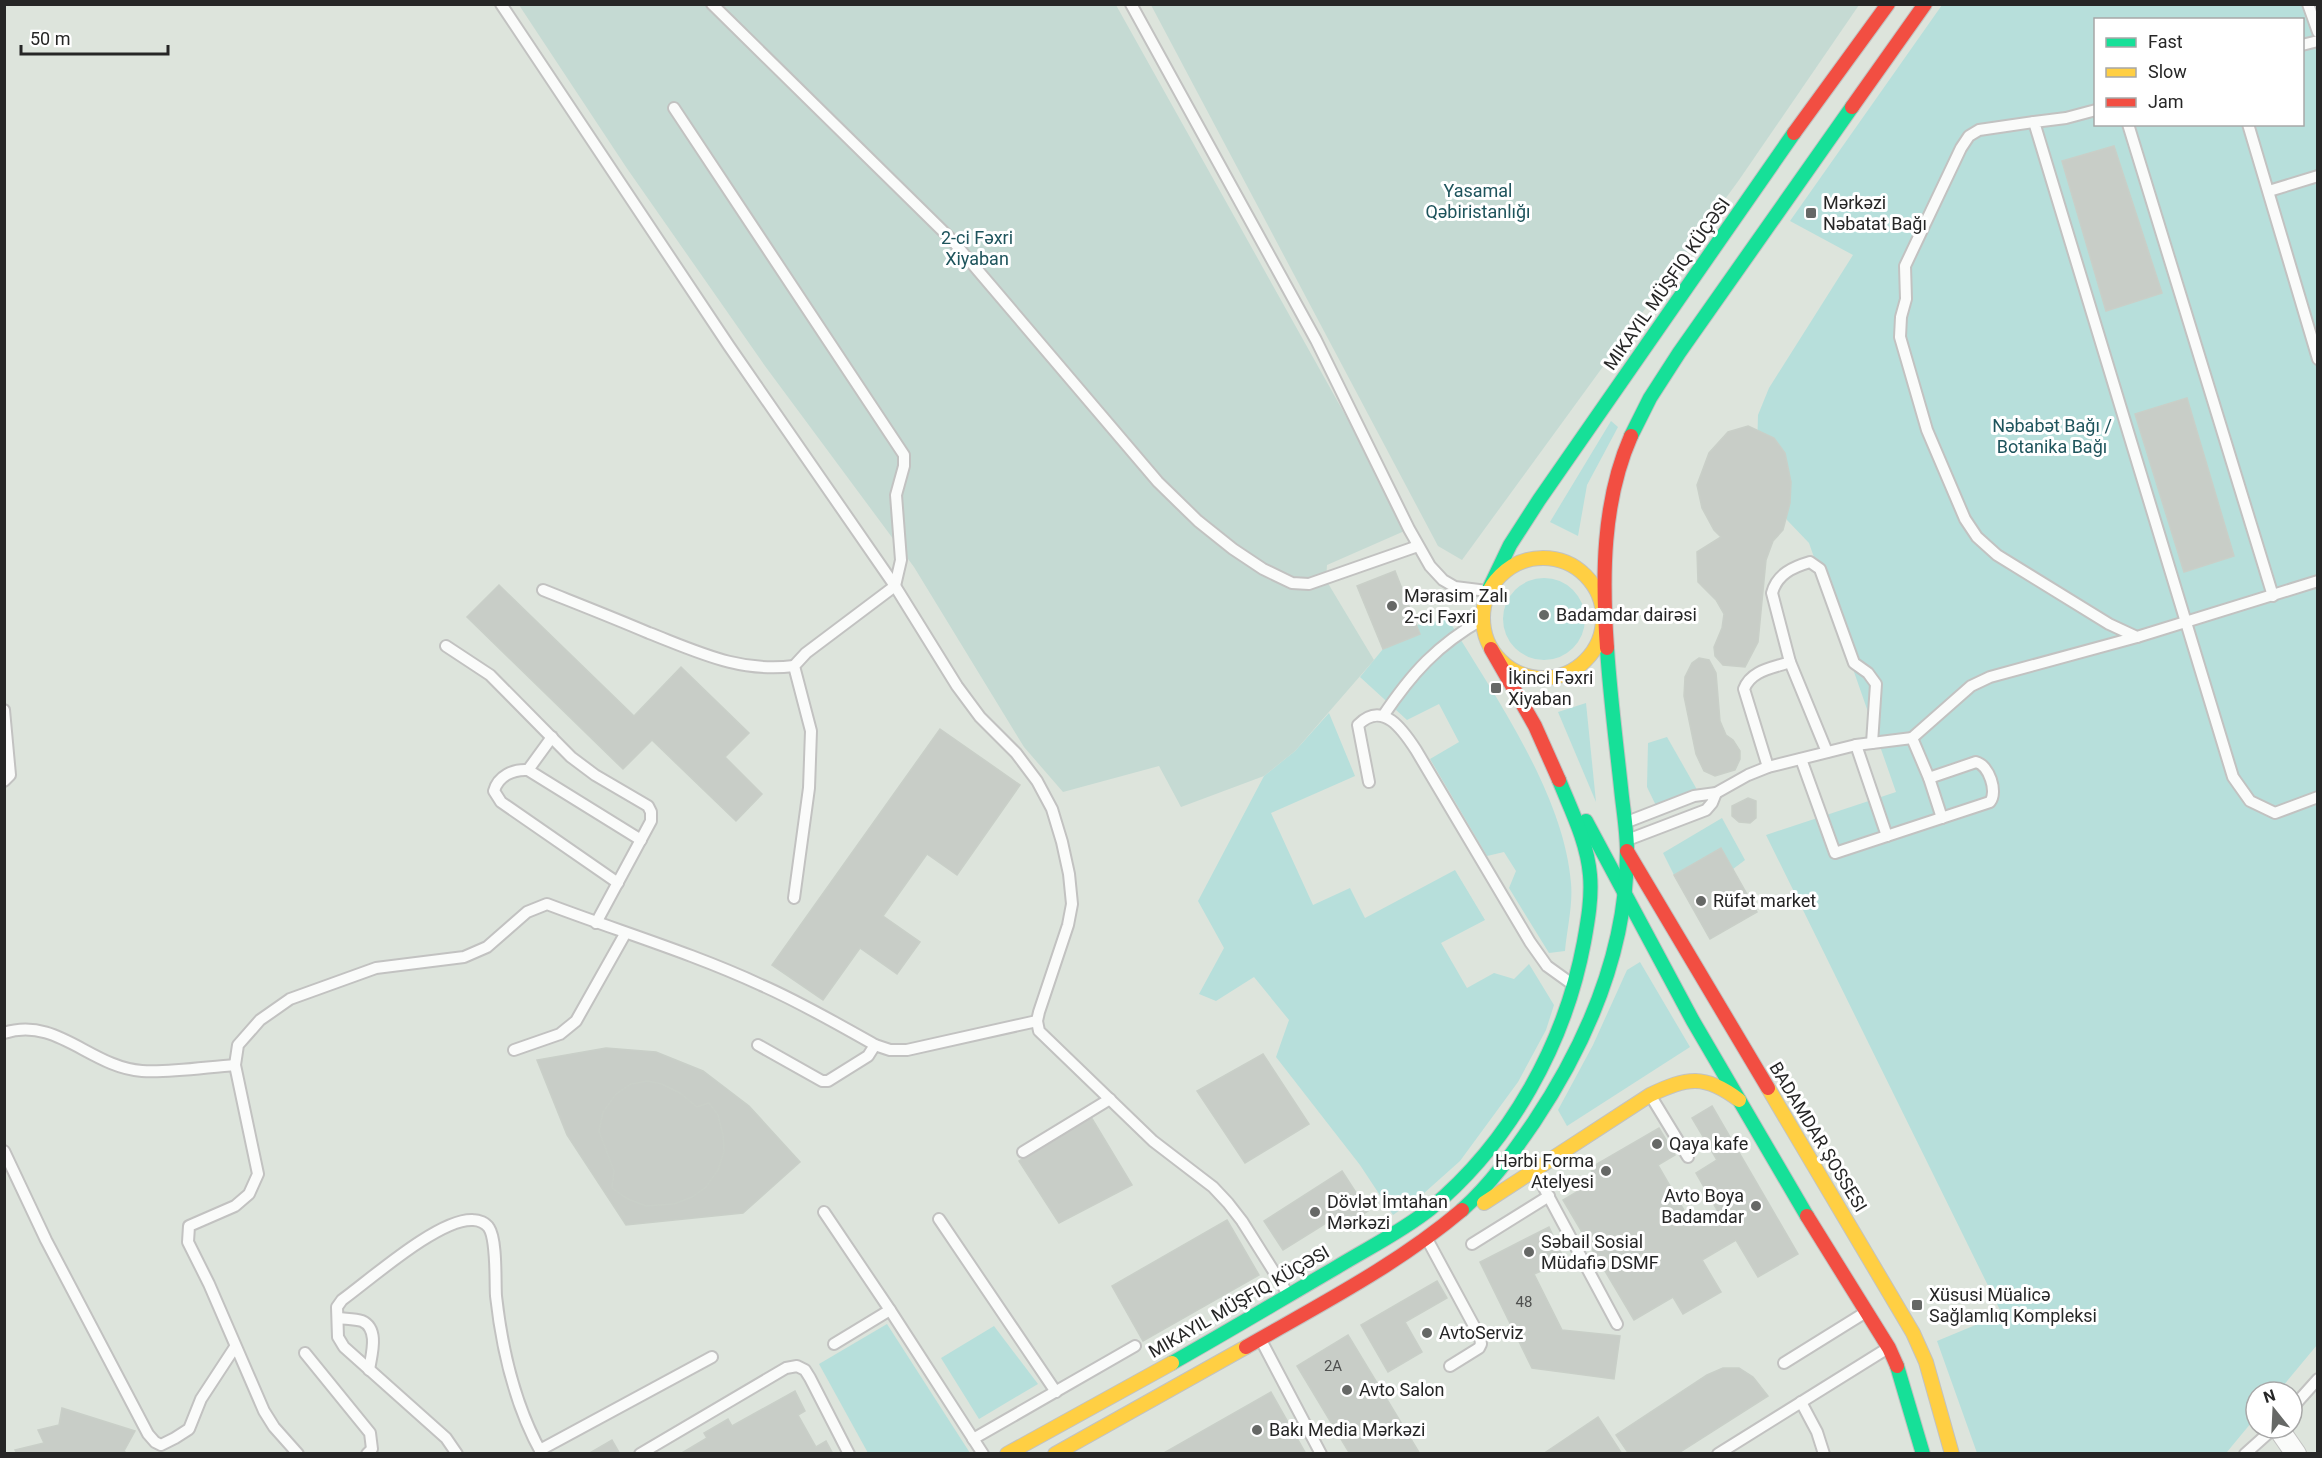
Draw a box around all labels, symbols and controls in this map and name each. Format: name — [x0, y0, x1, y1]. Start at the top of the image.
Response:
scale bar — [21, 18, 168, 56]
legend — [2094, 18, 2304, 126]
text: 50 m — [30, 28, 70, 49]
text: Fast — [2148, 31, 2183, 52]
text: Slow — [2148, 61, 2187, 82]
text: Jam — [2148, 91, 2184, 112]
park label: Yasamal Qəbiristanlığı — [1425, 180, 1531, 222]
place label: Mərkəzi Nəbatat Bağı — [1823, 192, 1927, 234]
street label: MIKAYIL MÜŞFIQ KÜÇƏSI — [1599, 194, 1734, 374]
marker: Mərkəzi Nəbatat Bağı — [1804, 206, 1818, 220]
park label: 2-ci Fəxri Xiyaban — [941, 227, 1013, 269]
park label: Nəbabət Bağı / Botanika Bağı — [1992, 415, 2112, 457]
place label: Mərasim Zalı 2-ci Fəxri — [1404, 585, 1508, 627]
marker: Mərasim Zalı 2-ci Fəxri — [1385, 599, 1399, 613]
place label: Badamdar dairəsi — [1556, 604, 1697, 625]
marker: Badamdar dairəsi — [1537, 608, 1551, 622]
place label: İkinci Fəxri Xiyaban — [1508, 667, 1593, 709]
marker: İkinci Fəxri Xiyaban — [1489, 681, 1503, 695]
place label: Rüfət market — [1713, 890, 1816, 911]
marker: Rüfət market — [1694, 894, 1708, 908]
street label: BADAMDAR ŞOSSESI — [1765, 1058, 1872, 1216]
place label: Qaya kafe — [1669, 1133, 1748, 1154]
marker: Qaya kafe — [1650, 1137, 1664, 1151]
place label: Hərbi Forma Atelyesi — [1495, 1150, 1594, 1192]
marker: Hərbi Forma Atelyesi — [1599, 1164, 1613, 1178]
place label: Avto Boya Badamdar — [1661, 1185, 1744, 1227]
place label: Dövlət İmtahan Mərkəzi — [1327, 1191, 1448, 1233]
marker: Avto Boya Badamdar — [1749, 1199, 1763, 1213]
marker: Dövlət İmtahan Mərkəzi — [1308, 1205, 1322, 1219]
place label: Səbail Sosial Müdafiə DSMF — [1541, 1231, 1659, 1273]
street label: MIKAYIL MÜŞFIQ KÜÇƏSI — [1145, 1241, 1333, 1362]
marker: Səbail Sosial Müdafiə DSMF — [1522, 1245, 1536, 1259]
place label: Xüsusi Müalicə Sağlamlıq Kompleksi — [1929, 1284, 2097, 1326]
house number: 48 — [1516, 1293, 1532, 1311]
marker: Xüsusi Müalicə Sağlamlıq Kompleksi — [1910, 1298, 1924, 1312]
place label: AvtoServiz — [1439, 1322, 1524, 1343]
marker: AvtoServiz — [1420, 1326, 1434, 1340]
house number: 2А — [1324, 1357, 1342, 1375]
place label: Avto Salon — [1359, 1379, 1445, 1400]
north arrow — [2244, 1380, 2304, 1440]
marker: Avto Salon — [1340, 1383, 1354, 1397]
text: N — [2261, 1385, 2278, 1407]
place label: Bakı Media Mərkəzi — [1269, 1419, 1425, 1440]
marker: Bakı Media Mərkəzi — [1250, 1423, 1264, 1437]

